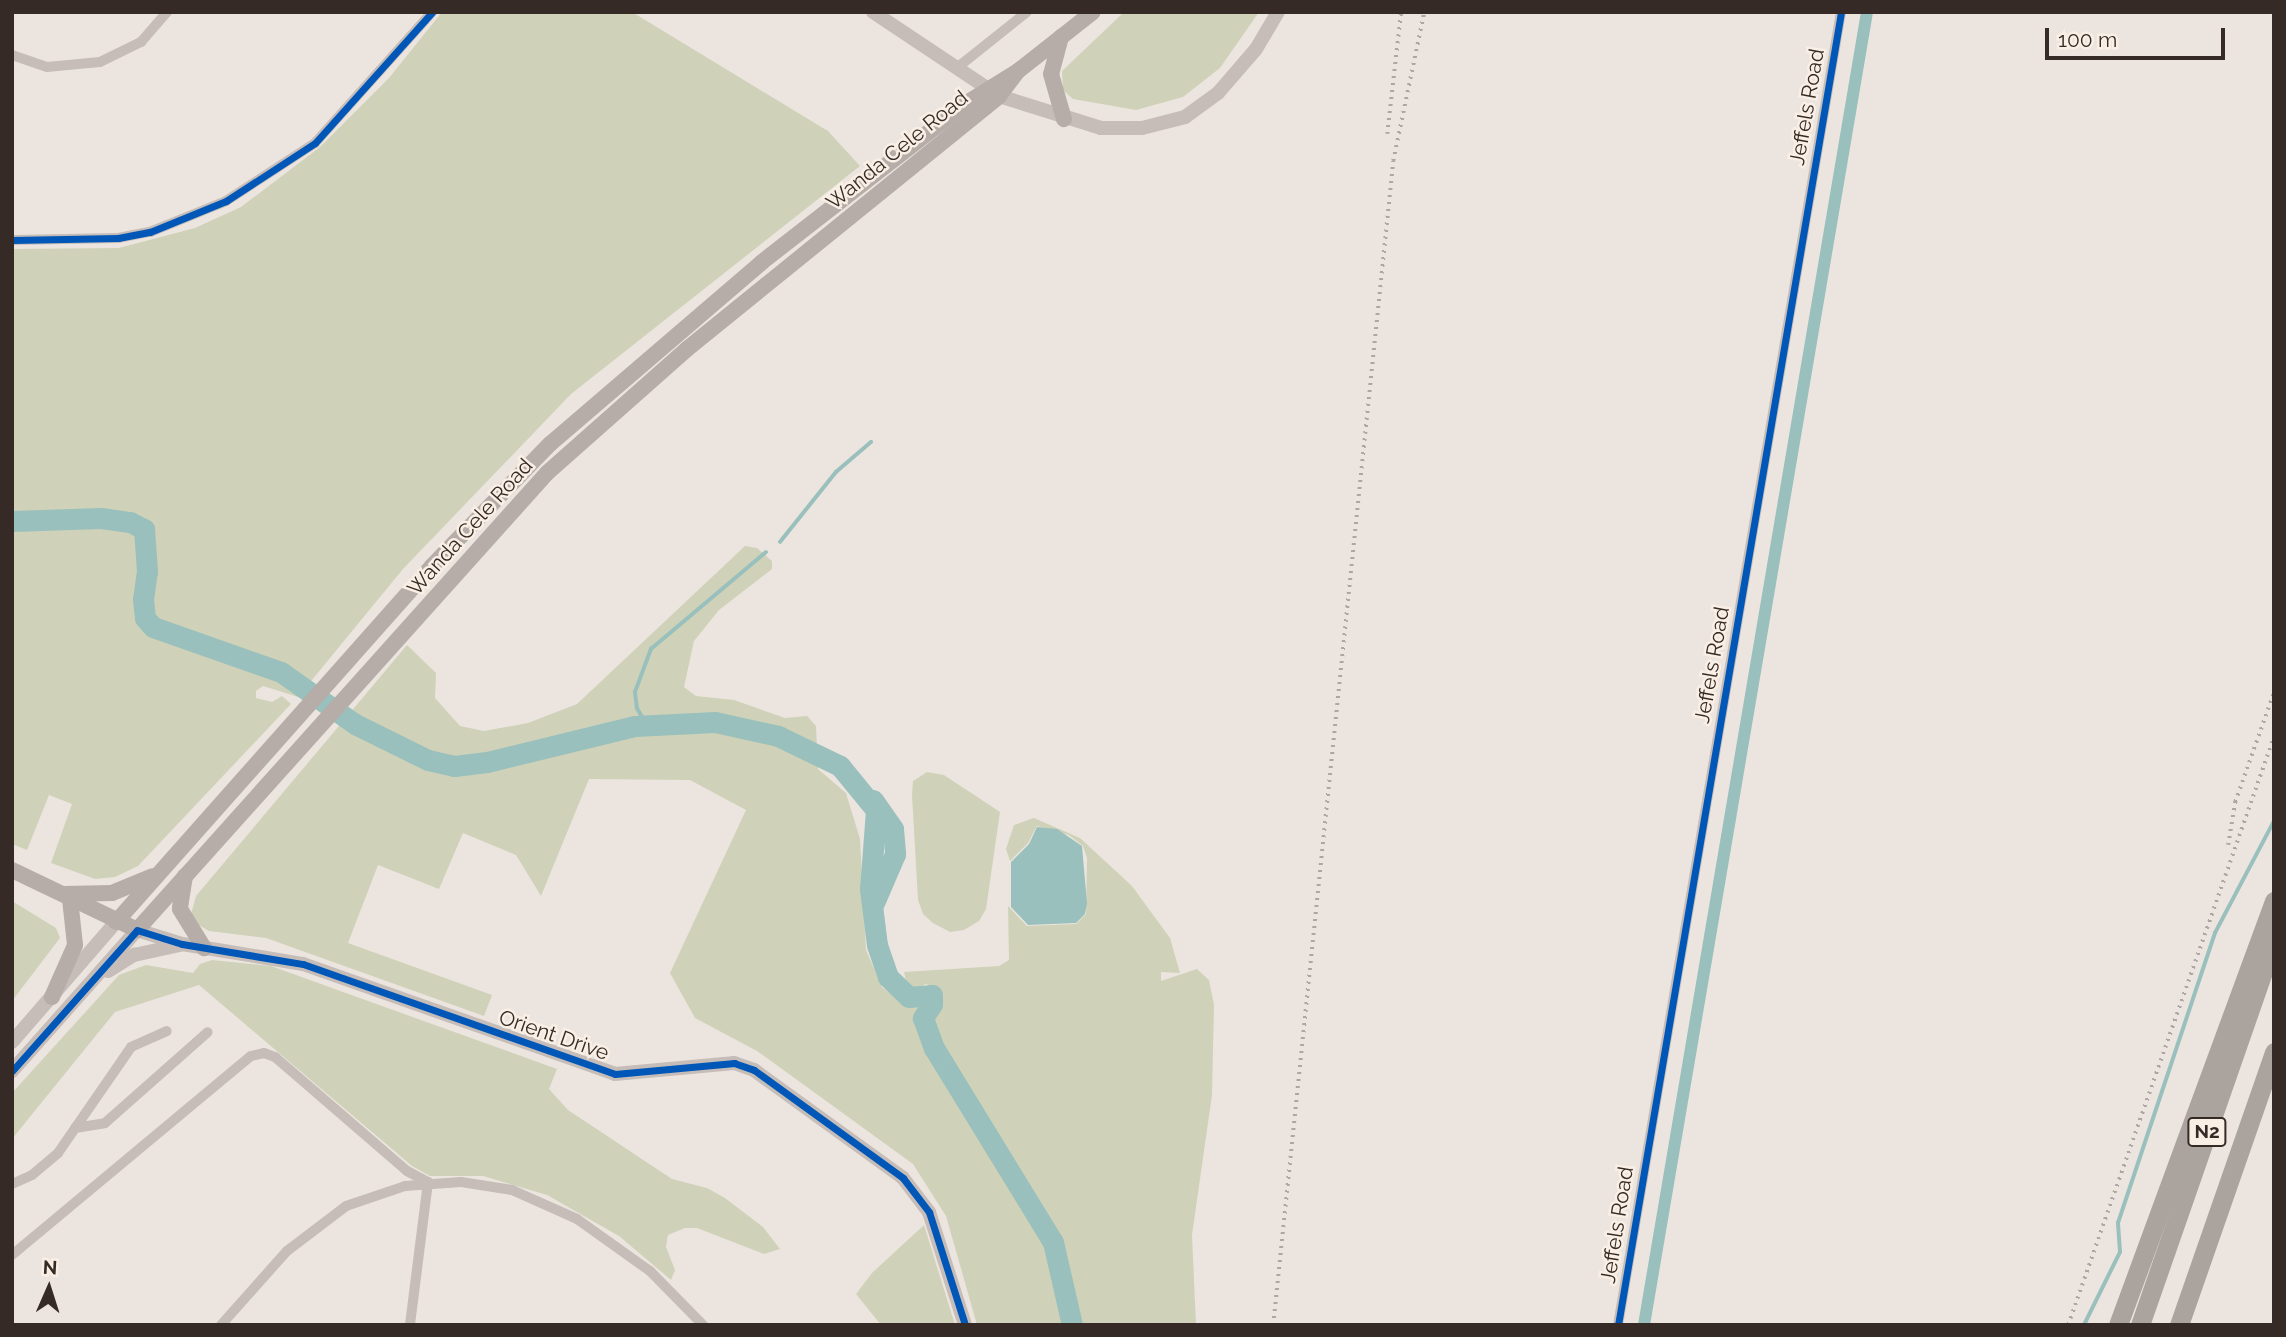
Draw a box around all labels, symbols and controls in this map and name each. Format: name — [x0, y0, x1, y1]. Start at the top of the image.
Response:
scale bar — [2048, 14, 2228, 58]
text: 100 m — [2058, 27, 2117, 52]
street label: Jeffels Road — [1784, 47, 1830, 167]
street label: Wanda Cele Road — [821, 85, 973, 215]
street label: Wanda Cele Road — [402, 454, 538, 600]
street label: Jeffels Road — [1689, 605, 1735, 725]
street label: Orient Drive — [496, 1004, 612, 1066]
road number: N2 — [2186, 1116, 2228, 1148]
street label: Jeffels Road — [1595, 1165, 1639, 1285]
north arrow — [14, 1253, 84, 1323]
text: N — [42, 1256, 58, 1278]

